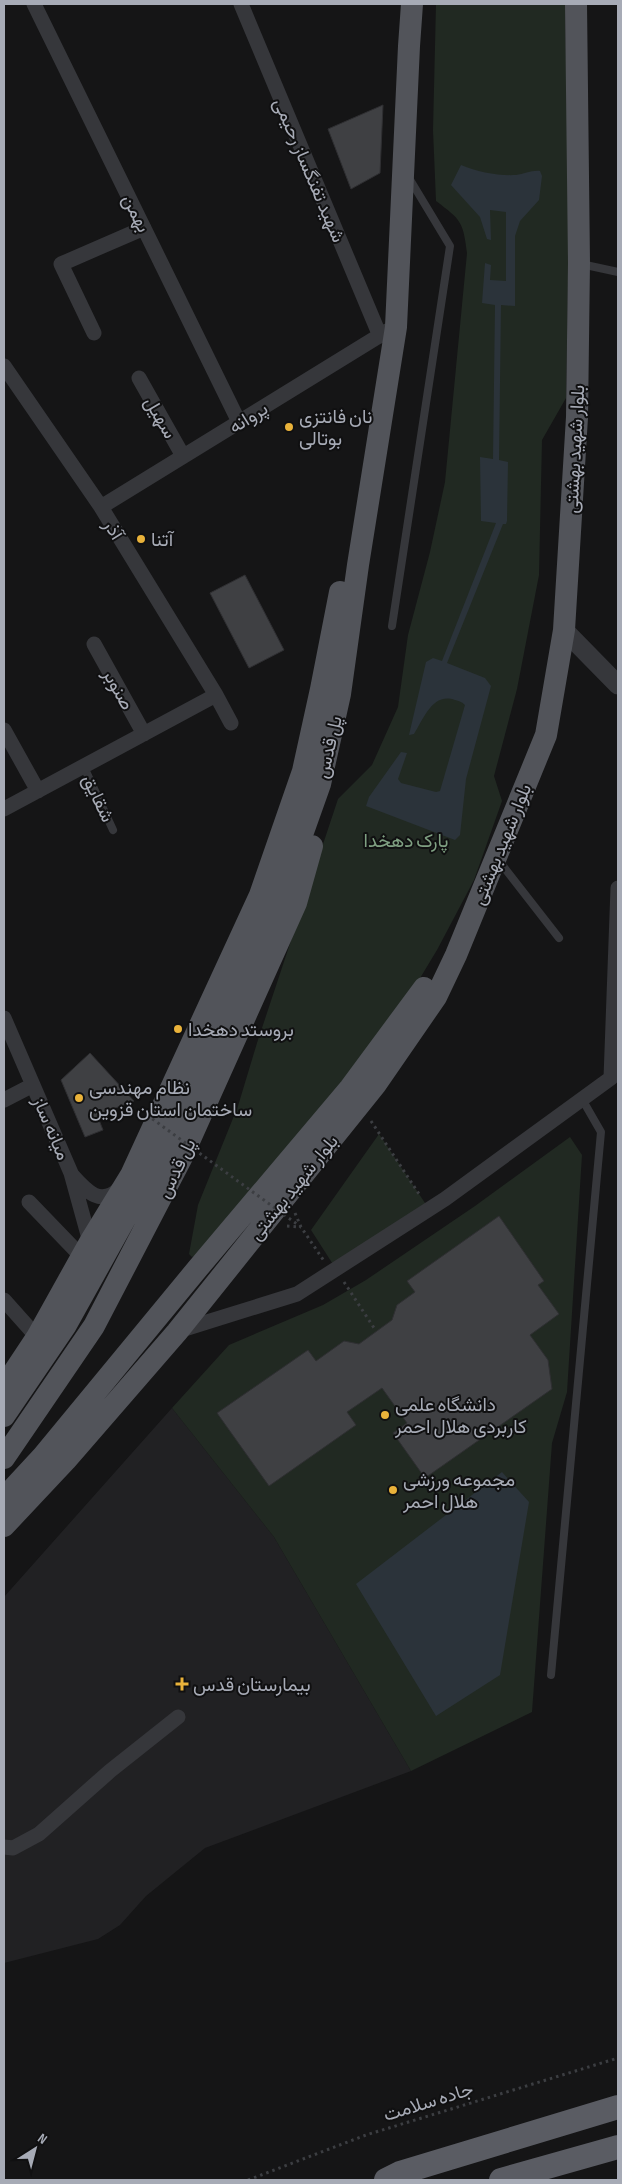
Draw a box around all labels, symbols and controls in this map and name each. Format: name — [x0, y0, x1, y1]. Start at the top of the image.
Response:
street label: شهید تفنگساز رحیمی — [268, 95, 349, 246]
street label: بهمن — [117, 191, 155, 237]
street label: بلوار شهید بهشتی — [561, 384, 590, 514]
street label: سهیل — [139, 393, 181, 443]
street label: پروانه — [225, 397, 273, 440]
place label: نان فانتزی بوتالی — [299, 406, 372, 451]
marker: نان فانتزی بوتالی — [283, 421, 295, 433]
street label: آذر — [97, 514, 129, 546]
place label: آتنا — [151, 529, 175, 552]
marker: آتنا — [135, 533, 147, 545]
street label: صنوبر — [97, 664, 138, 714]
street label: پل قدس — [311, 714, 349, 781]
street label: شقایق — [77, 771, 119, 826]
street label: بلوار شهید بهشتی — [468, 781, 537, 909]
park label: پارک دهخدا — [363, 830, 449, 854]
place label: بروستد دهخدا — [188, 1019, 294, 1042]
marker: بروستد دهخدا — [172, 1023, 184, 1035]
place label: نظام مهندسی ساختمان استان قزوین — [89, 1077, 252, 1122]
street label: میانه ساز — [27, 1092, 74, 1164]
marker: نظام مهندسی ساختمان استان قزوین — [73, 1092, 85, 1104]
street label: بلوار شهید بهشتی — [245, 1131, 344, 1245]
street label: پل قدس — [153, 1135, 203, 1203]
place label: دانشگاه علمی کاربردی هلال احمر — [394, 1394, 527, 1439]
marker: دانشگاه علمی کاربردی هلال احمر — [379, 1409, 391, 1421]
place label: مجموعه ورزشی هلال احمر — [402, 1469, 515, 1514]
marker: مجموعه ورزشی هلال احمر — [387, 1484, 399, 1496]
place label: بیمارستان قدس — [193, 1674, 311, 1697]
marker: بیمارستان قدس — [175, 1677, 189, 1691]
street label: جاده سلامت — [381, 2078, 476, 2127]
north arrow — [10, 2124, 60, 2174]
text: N — [34, 2130, 50, 2148]

